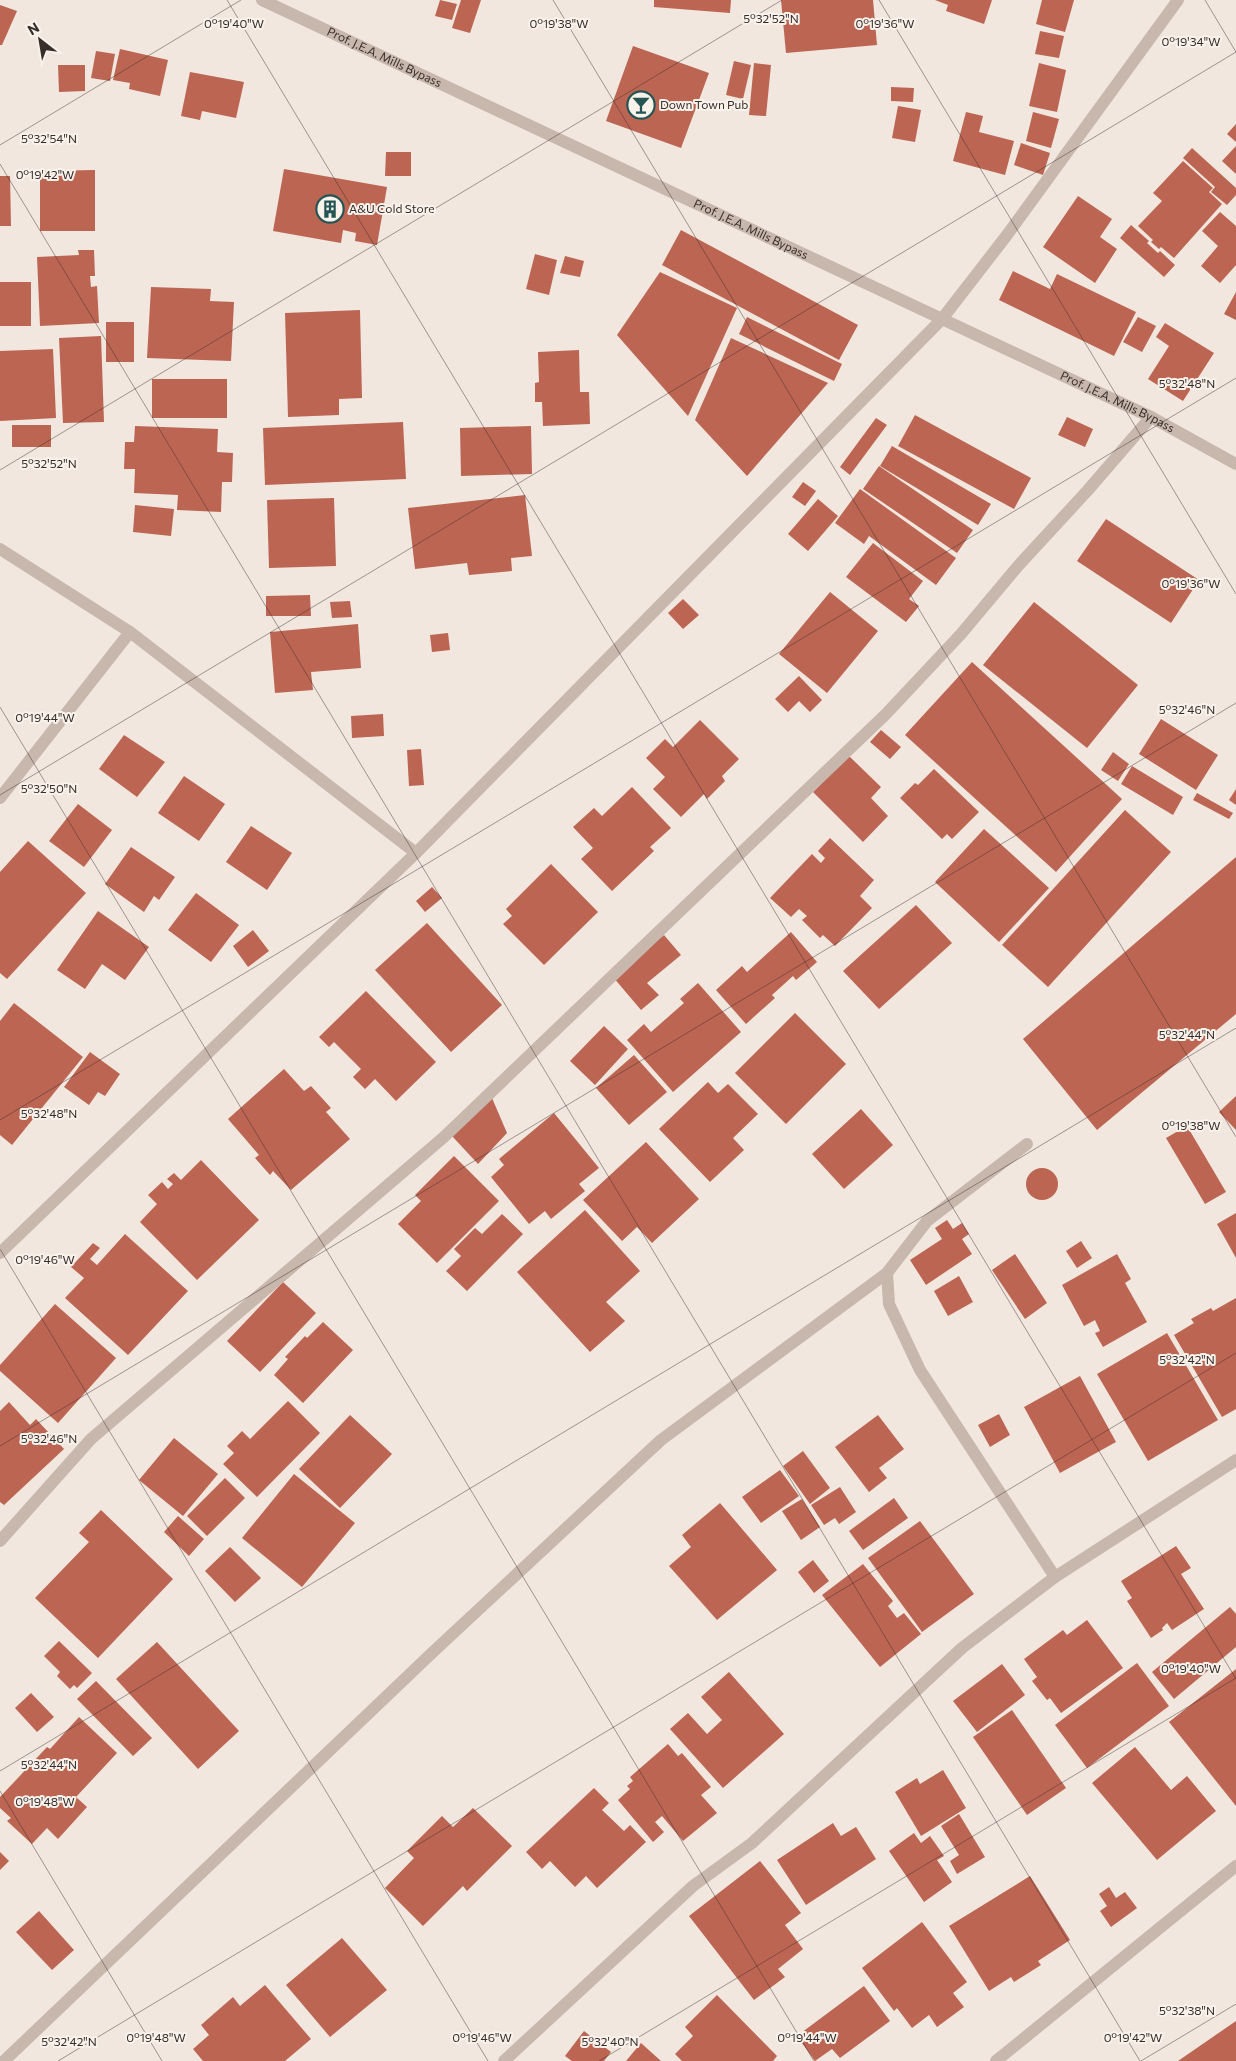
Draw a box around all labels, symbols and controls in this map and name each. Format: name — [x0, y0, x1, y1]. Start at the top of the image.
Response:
text: 5°32'52"N — [743, 11, 799, 25]
north arrow — [15, 15, 65, 65]
text: 0°19'40"W — [204, 16, 264, 30]
text: 0°19'38"W — [529, 16, 589, 30]
text: 0°19'36"W — [855, 16, 915, 30]
text: N — [24, 18, 42, 38]
street label: Prof. J.E.A. Mills Bypass — [325, 24, 444, 89]
text: 0°19'34"W — [1161, 34, 1221, 48]
bar icon: Down Town Pub — [626, 90, 656, 120]
place label: Down Town Pub — [660, 97, 748, 111]
text: 5°32'54"N — [21, 131, 77, 145]
text: 0°19'42"W — [16, 167, 74, 181]
building icon: A&U Cold Store — [315, 194, 345, 224]
street label: Prof. J.E.A. Mills Bypass — [692, 196, 811, 261]
place label: A&U Cold Store — [349, 201, 435, 215]
street label: Prof. J.E.A. Mills Bypass — [1058, 368, 1177, 435]
text: 5°32'48"N — [1159, 376, 1215, 390]
text: 5°32'52"N — [21, 456, 77, 470]
text: 0°19'36"W — [1161, 576, 1221, 590]
text: 5°32'46"N — [1159, 702, 1215, 716]
text: 0°19'44"W — [15, 710, 75, 724]
text: 5°32'50"N — [21, 781, 77, 795]
text: 5°32'44"N — [1159, 1027, 1215, 1041]
text: 5°32'48"N — [21, 1106, 77, 1120]
text: 0°19'38"W — [1161, 1118, 1221, 1132]
text: 0°19'46"W — [15, 1252, 75, 1266]
text: 5°32'42"N — [1159, 1352, 1215, 1366]
text: 5°32'46"N — [21, 1431, 77, 1445]
text: 0°19'40"W — [1161, 1661, 1221, 1675]
text: 5°32'44"N — [21, 1757, 77, 1771]
text: 0°19'48"W — [15, 1794, 75, 1808]
text: 5°32'38"N — [1159, 2003, 1215, 2017]
text: 0°19'48"W — [126, 2030, 186, 2044]
text: 0°19'46"W — [452, 2030, 512, 2044]
text: 0°19'44"W — [777, 2030, 837, 2044]
text: 0°19'42"W — [1104, 2030, 1162, 2044]
text: 5°32'42"N — [41, 2034, 97, 2048]
text: 5°32'40"N — [582, 2034, 638, 2048]

